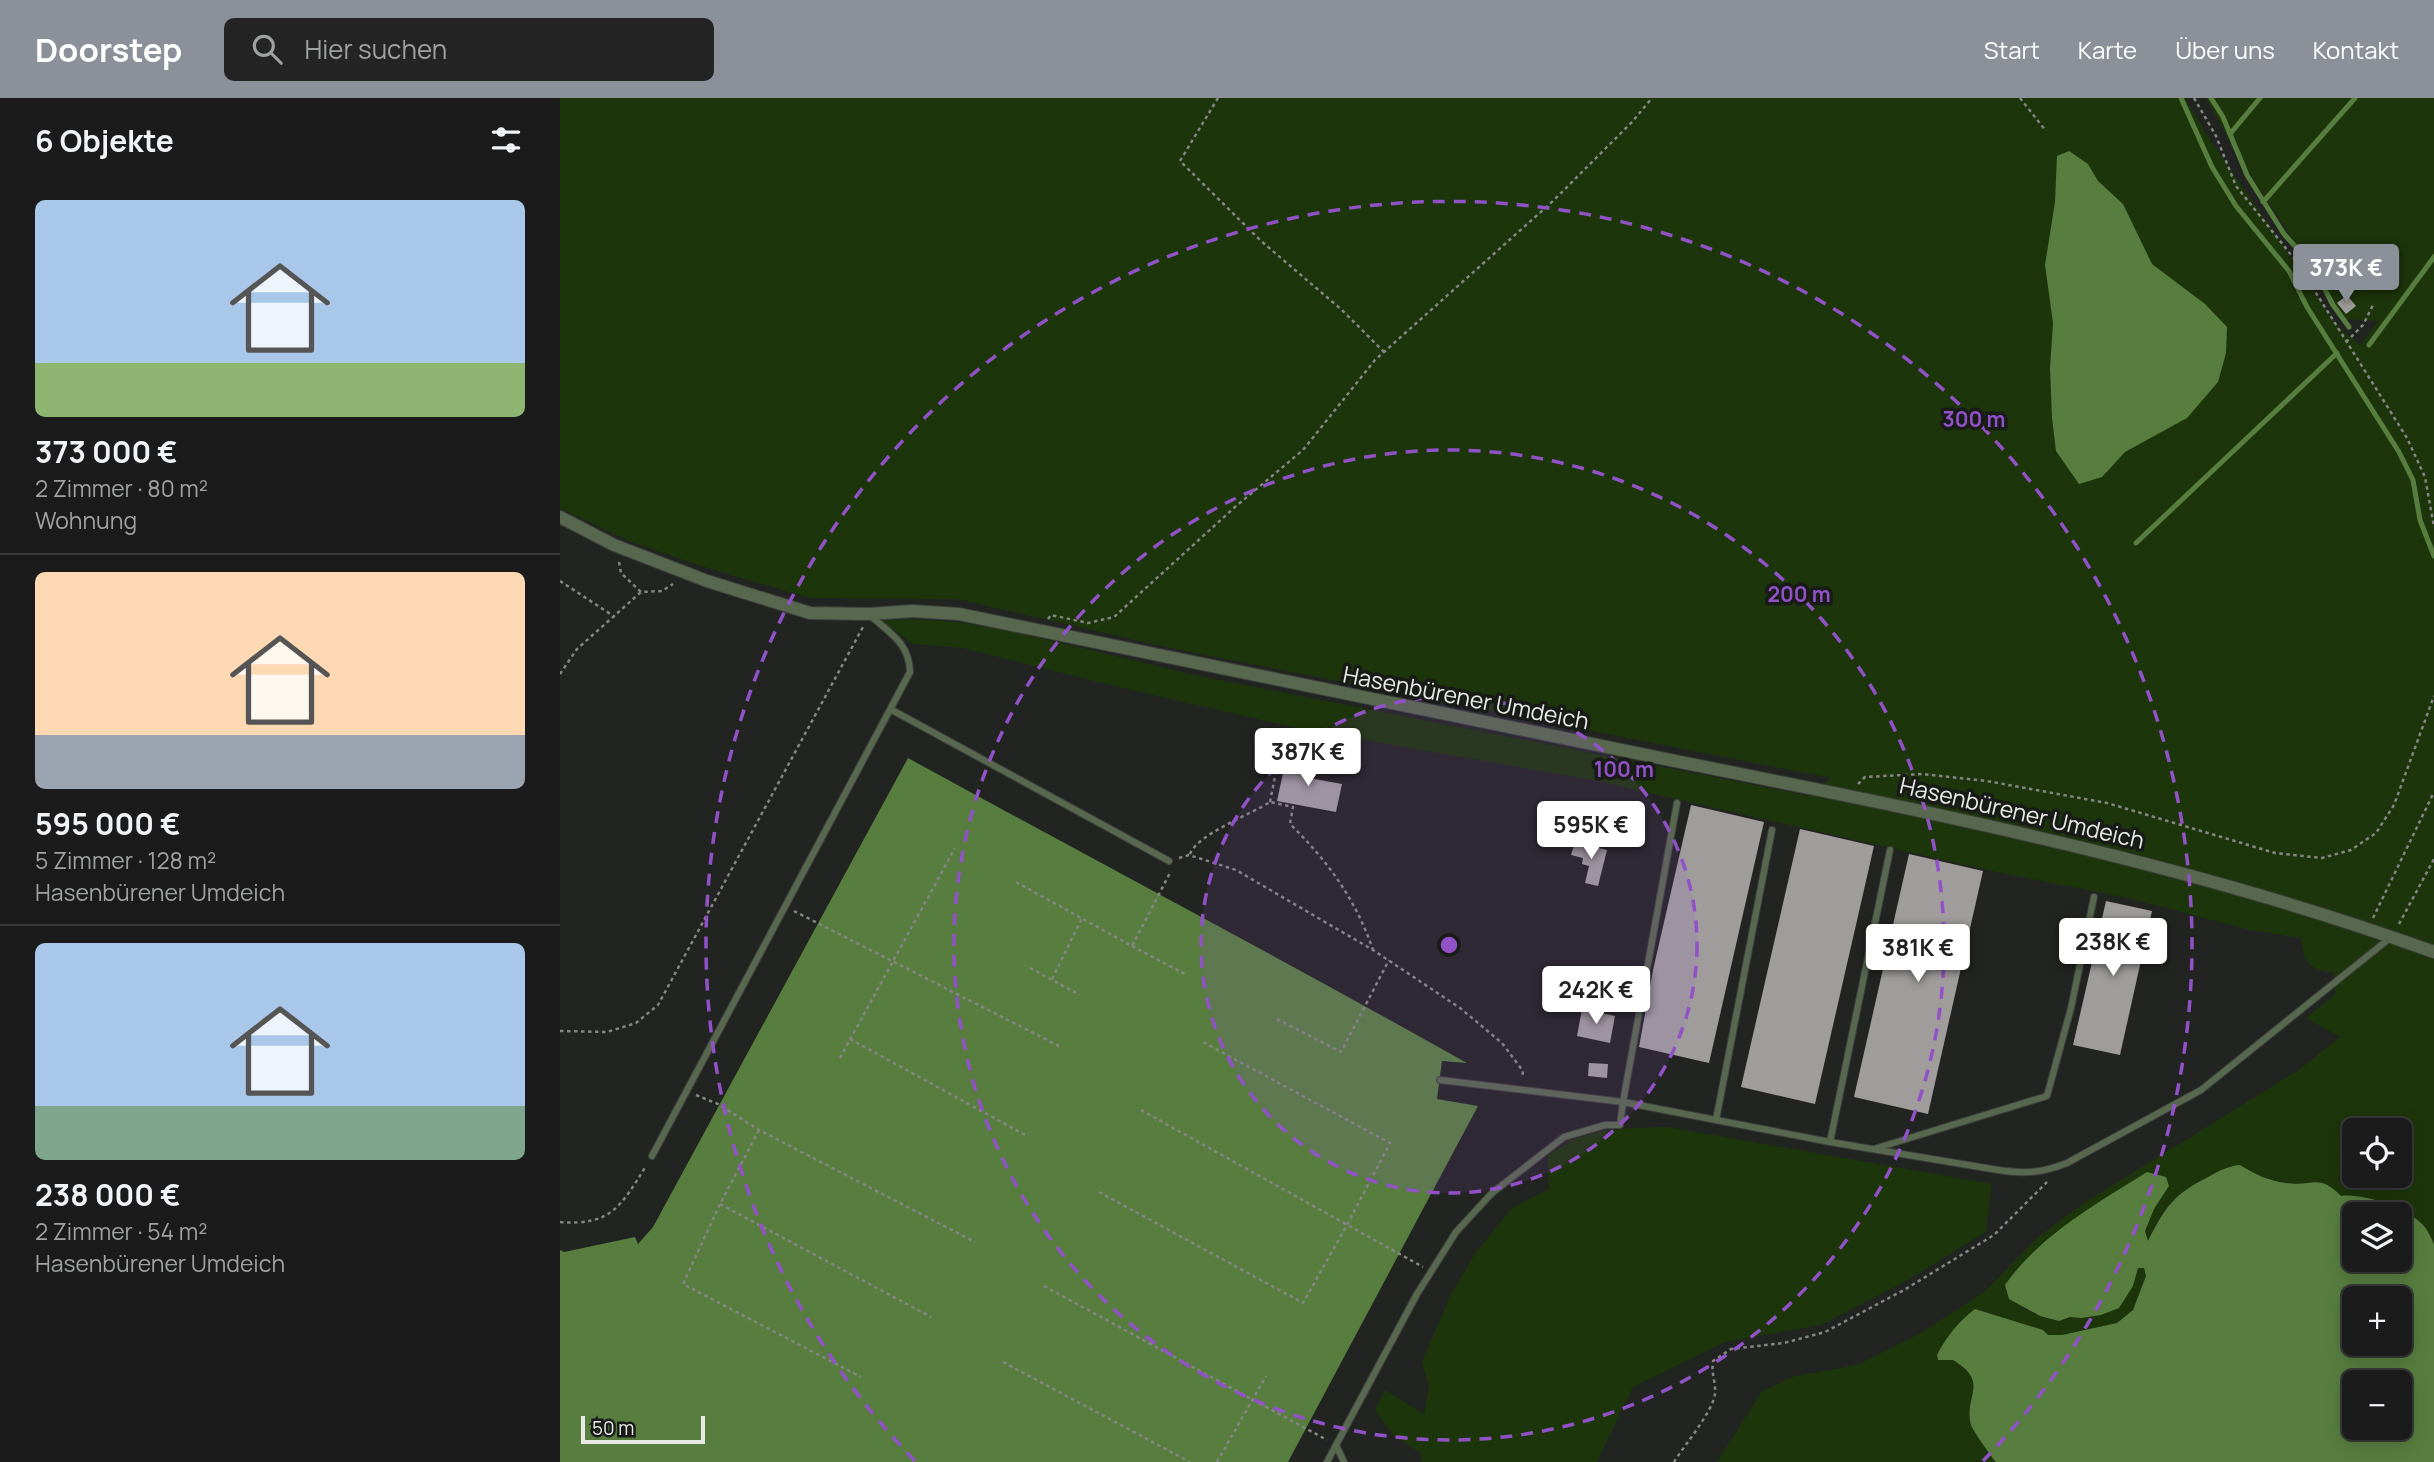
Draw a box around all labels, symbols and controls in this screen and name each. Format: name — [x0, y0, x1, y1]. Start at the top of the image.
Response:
search box — [224, 18, 714, 81]
text: Doorstep — [35, 27, 182, 72]
icon: search — [248, 30, 286, 68]
text: Hier suchen — [304, 31, 447, 67]
text: Start — [1984, 33, 2040, 66]
text: Karte — [2078, 33, 2137, 66]
text: Über uns — [2175, 33, 2275, 66]
text: Kontakt — [2313, 33, 2399, 66]
text: 6 Objekte — [35, 120, 174, 161]
icon: filters — [487, 121, 525, 159]
pin: 373K € — [2289, 244, 2403, 304]
icon: home — [217, 245, 343, 371]
text: 373K € — [2309, 251, 2383, 283]
text: 300 m — [1943, 405, 2005, 433]
text: 373 000 € — [35, 431, 178, 472]
text: 2 Zimmer · 80 m² — [35, 472, 208, 504]
text: Wohnung — [35, 504, 137, 536]
text: 200 m — [1767, 580, 1831, 608]
icon: home — [217, 617, 343, 743]
street label: Hasenbürener Umdeich — [1340, 657, 1592, 737]
pin: 387K € — [1251, 728, 1365, 788]
text: 387K € — [1271, 735, 1345, 767]
text: 100 m — [1594, 755, 1654, 783]
street label: Hasenbürener Umdeich — [1897, 768, 2148, 856]
pin: 595K € — [1534, 802, 1648, 861]
text: 595 000 € — [35, 803, 181, 844]
text: 595K € — [1553, 808, 1629, 840]
text: 5 Zimmer · 128 m² — [35, 844, 216, 876]
text: Hasenbürener Umdeich — [35, 876, 285, 908]
pin: 238K € — [2056, 918, 2170, 978]
pin: 381K € — [1861, 924, 1975, 984]
text: 238K € — [2075, 925, 2151, 957]
text: 381K € — [1882, 931, 1954, 963]
centre of rings — [1437, 933, 1461, 957]
pin: 242K € — [1539, 967, 1653, 1026]
text: 242K € — [1558, 973, 1634, 1005]
icon: home — [217, 988, 343, 1114]
map controls — [2342, 1118, 2412, 1440]
button: locate — [2342, 1118, 2412, 1188]
text: 238 000 € — [35, 1174, 180, 1215]
button: layers — [2342, 1202, 2412, 1272]
text: 2 Zimmer · 54 m² — [35, 1215, 207, 1247]
text: Hasenbürener Umdeich — [35, 1247, 285, 1279]
button: + — [2342, 1286, 2412, 1356]
button: − — [2342, 1370, 2412, 1440]
scale bar — [581, 1413, 705, 1445]
text: 50 m — [592, 1415, 634, 1441]

